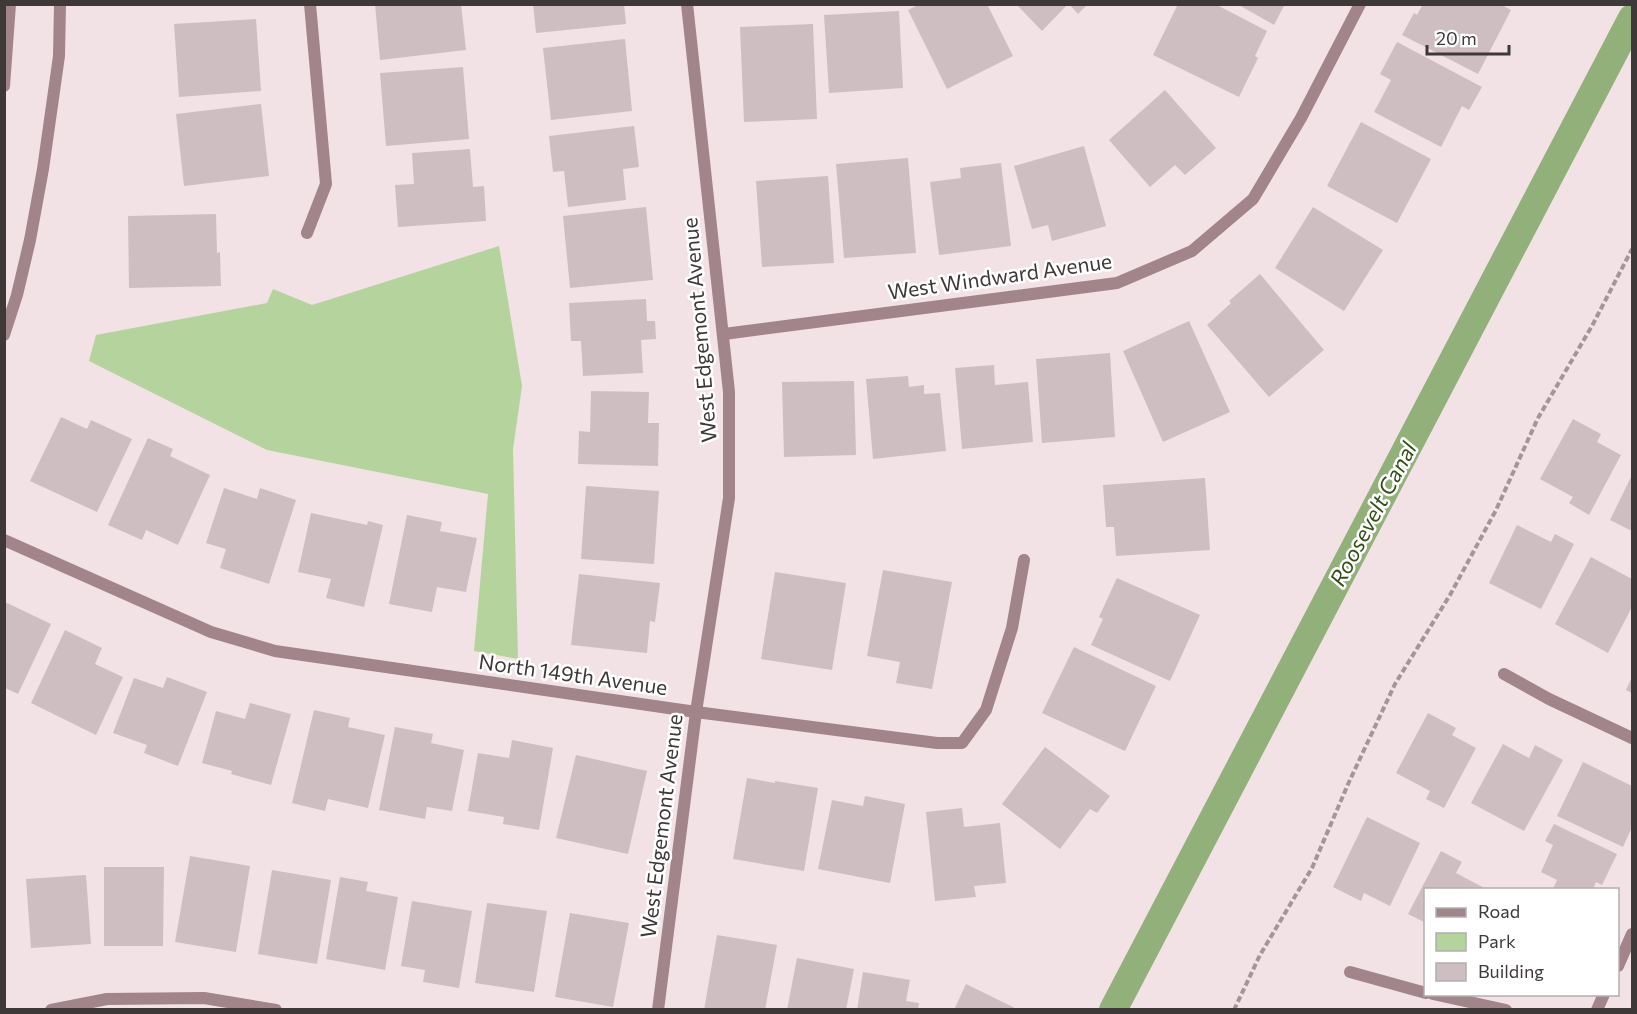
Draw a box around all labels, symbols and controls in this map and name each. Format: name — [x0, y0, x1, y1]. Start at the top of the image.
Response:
scale bar — [1427, 18, 1510, 56]
text: 20 m — [1436, 27, 1477, 49]
street label: West Edgemont Avenue — [676, 217, 721, 444]
street label: West Windward Avenue — [886, 247, 1113, 304]
water label: Roosevelt Canal — [1323, 437, 1422, 590]
street label: North 149th Avenue — [477, 648, 669, 699]
street label: West Edgemont Avenue — [634, 712, 687, 939]
legend — [1424, 888, 1619, 996]
text: Road — [1478, 900, 1520, 922]
text: Park — [1478, 930, 1516, 952]
text: Building — [1478, 960, 1544, 982]

